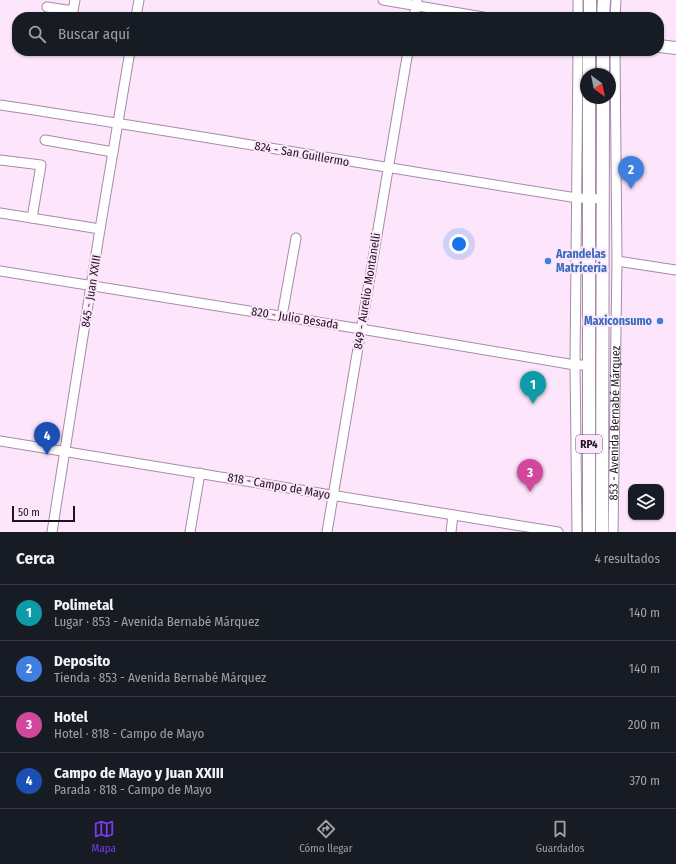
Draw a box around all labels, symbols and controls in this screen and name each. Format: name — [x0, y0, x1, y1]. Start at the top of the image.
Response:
search box — [12, 12, 664, 56]
icon: search — [26, 23, 48, 45]
text: Buscar aquí — [58, 25, 130, 43]
north arrow — [580, 68, 616, 104]
street label: 824 - San Guillermo — [254, 139, 350, 169]
pin: 2 — [618, 156, 644, 189]
street label: 849 - Aurelio Montanelli — [351, 232, 383, 350]
your location — [449, 234, 469, 254]
place label: Arandelas Matriceria — [555, 247, 607, 275]
street label: 845 - Juan XXIII — [78, 254, 104, 328]
marker: Arandelas Matriceria — [543, 256, 553, 266]
street label: 820 - Julio Besada — [250, 304, 340, 332]
place label: Maxiconsumo — [584, 314, 653, 328]
marker: Maxiconsumo — [655, 316, 665, 326]
street label: 853 - Avenida Bernabé Márquez — [606, 345, 623, 500]
pin: 1 — [520, 371, 546, 404]
pin: 4 — [34, 422, 60, 455]
road number: RP4 — [576, 435, 602, 453]
pin: 3 — [517, 459, 543, 492]
street label: 818 - Campo de Mayo — [227, 470, 331, 502]
map controls — [628, 484, 664, 520]
button: layers — [628, 484, 664, 520]
scale bar — [12, 504, 75, 523]
text: 50 m — [18, 506, 40, 519]
text: Cerca — [16, 548, 55, 569]
text: 4 resultados — [594, 551, 660, 566]
text: Polimetal — [54, 596, 113, 614]
text: 1 — [26, 605, 32, 620]
text: 140 m — [629, 605, 660, 620]
text: Lugar · 853 - Avenida Bernabé Márquez — [54, 614, 259, 629]
text: Deposito — [54, 652, 110, 670]
text: 2 — [26, 661, 32, 676]
text: 140 m — [629, 661, 660, 676]
text: Tienda · 853 - Avenida Bernabé Márquez — [54, 670, 266, 685]
text: Hotel — [54, 708, 88, 726]
text: 3 — [26, 717, 32, 732]
text: 200 m — [628, 717, 660, 732]
text: Hotel · 818 - Campo de Mayo — [54, 726, 204, 741]
text: Campo de Mayo y Juan XXIII — [54, 764, 224, 782]
text: 4 — [26, 773, 32, 788]
text: 370 m — [629, 773, 660, 788]
text: Parada · 818 - Campo de Mayo — [54, 782, 212, 797]
tab: Mapa — [92, 818, 116, 855]
tab: Cómo llegar — [299, 818, 353, 855]
tab: Guardados — [536, 818, 584, 855]

